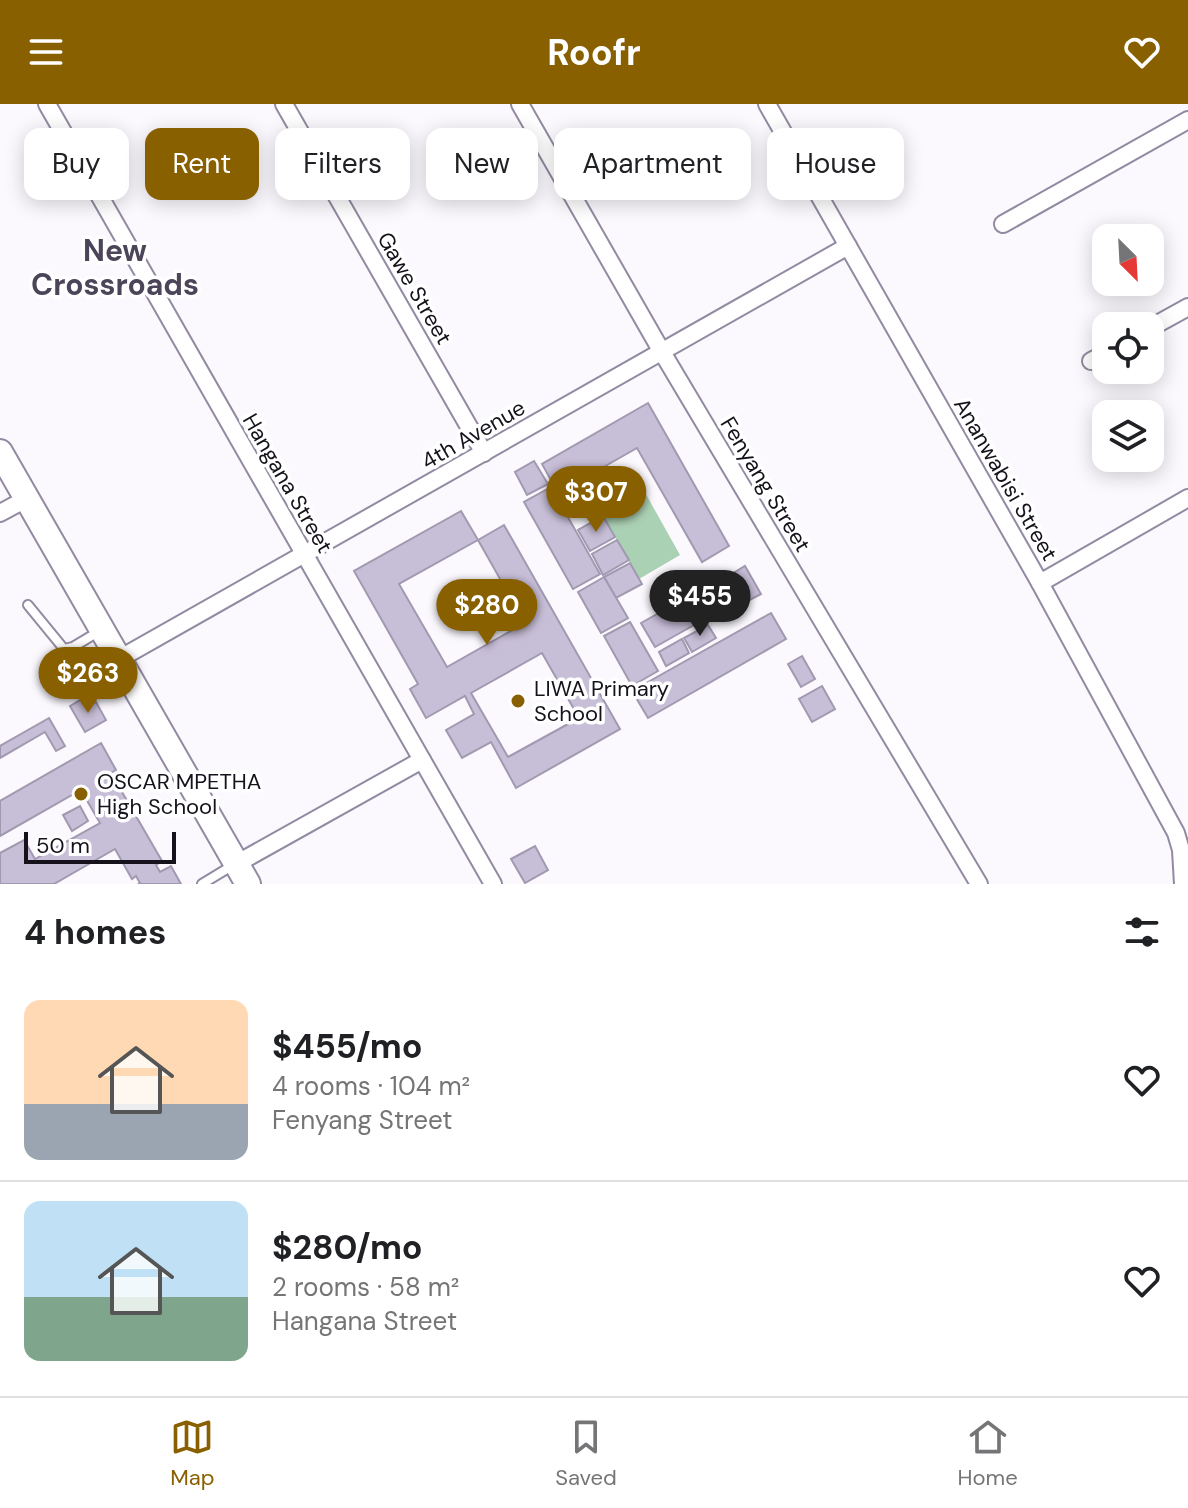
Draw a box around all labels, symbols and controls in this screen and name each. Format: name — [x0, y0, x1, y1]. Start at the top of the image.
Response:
text: Roofr — [547, 29, 641, 76]
icon: menu — [24, 30, 68, 74]
icon: heart — [1120, 30, 1164, 74]
chip: Buy — [24, 128, 129, 200]
chip: Rent — [145, 128, 259, 200]
chip: Filters — [275, 128, 410, 200]
chip: New — [426, 128, 538, 200]
chip: Apartment — [554, 128, 751, 200]
chip: House — [767, 128, 904, 200]
north arrow — [1092, 224, 1164, 296]
map controls — [1092, 224, 1164, 472]
street label: Gawe Street — [371, 227, 458, 350]
district label: New Crossroads — [31, 231, 199, 304]
button: locate — [1092, 312, 1164, 384]
street label: Ananwabisi Street — [947, 392, 1064, 566]
street label: 4th Avenue — [416, 393, 530, 476]
button: layers — [1092, 400, 1164, 472]
street label: Hangana Street — [236, 408, 339, 558]
street label: Fenyang Street — [714, 411, 817, 557]
pin: $307 — [549, 466, 643, 534]
text: $307 — [564, 475, 628, 509]
pin: $455 — [653, 570, 747, 638]
pin: $280 — [440, 579, 534, 647]
text: $455 — [668, 579, 732, 613]
text: $280 — [454, 588, 520, 622]
pin: $263 — [41, 647, 135, 715]
text: $263 — [57, 656, 119, 690]
place label: LIWA Primary School — [534, 674, 669, 728]
marker: LIWA Primary School — [509, 692, 527, 710]
place label: OSCAR MPETHA High School — [97, 767, 261, 821]
marker: OSCAR MPETHA High School — [72, 785, 90, 803]
scale bar — [24, 828, 176, 864]
text: 50 m — [36, 831, 90, 860]
text: 4 homes — [24, 910, 166, 955]
icon: filters — [1120, 910, 1164, 954]
text: $455/mo — [272, 1024, 423, 1069]
icon: home — [88, 1032, 184, 1128]
icon: heart — [1120, 1058, 1164, 1102]
text: 4 rooms · 104 m² — [272, 1069, 470, 1103]
text: Fenyang Street — [272, 1103, 453, 1137]
text: $280/mo — [272, 1225, 423, 1270]
icon: home — [88, 1233, 184, 1329]
icon: heart — [1120, 1259, 1164, 1303]
text: 2 rooms · 58 m² — [272, 1270, 459, 1304]
text: Hangana Street — [272, 1304, 457, 1338]
tab: Map — [170, 1415, 215, 1492]
tab: Saved — [555, 1415, 617, 1492]
tab: Home — [958, 1415, 1018, 1492]

